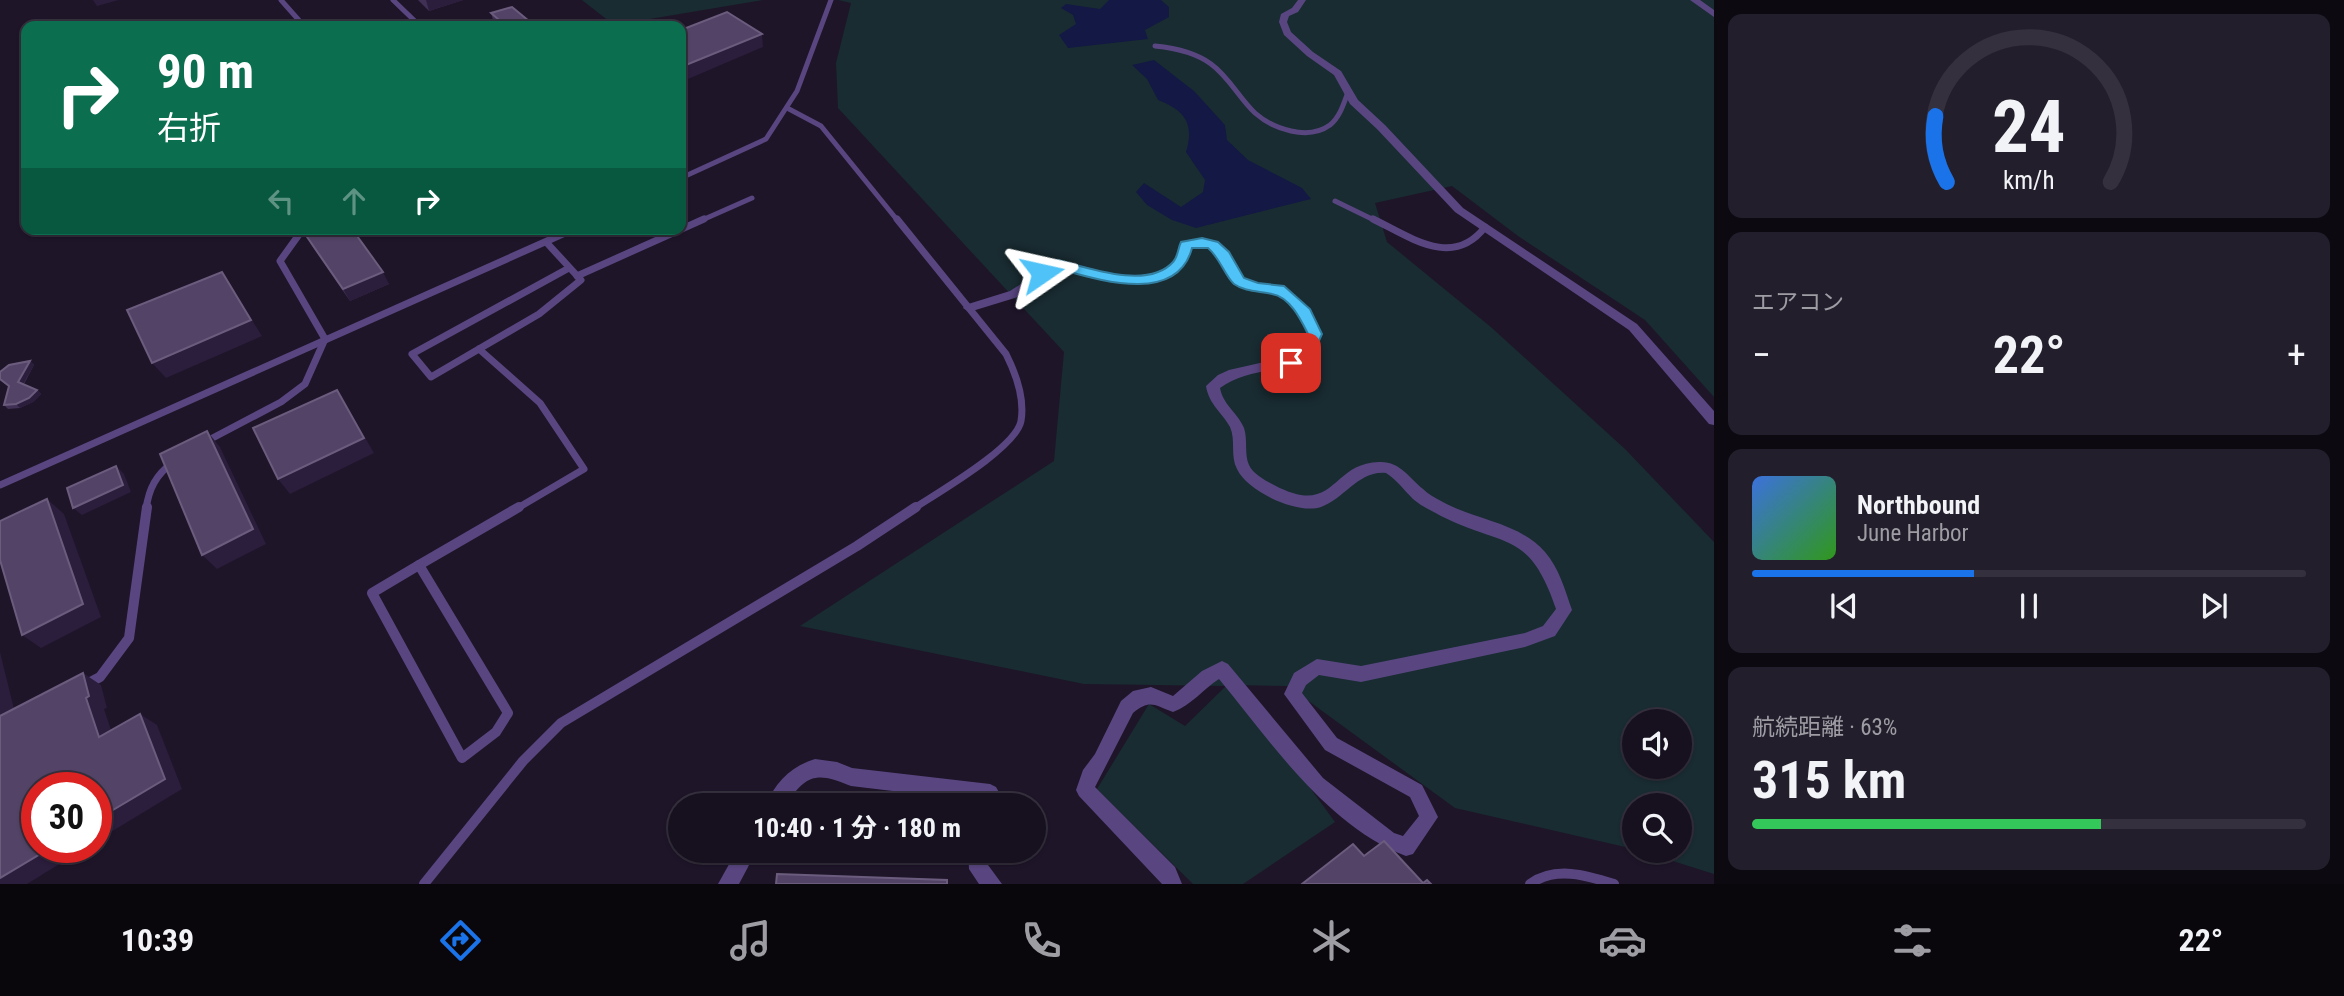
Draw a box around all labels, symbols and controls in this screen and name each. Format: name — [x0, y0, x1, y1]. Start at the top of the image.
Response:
text: 90 m — [157, 43, 254, 100]
icon: right — [42, 49, 133, 140]
text: 24 — [1992, 84, 2066, 170]
text: 右折 — [157, 109, 221, 147]
text: km/h — [2003, 166, 2055, 195]
icon: left — [262, 182, 300, 220]
icon: ahead — [335, 182, 373, 220]
icon: right — [408, 182, 446, 220]
position arrow — [1005, 236, 1079, 310]
text: エアコン — [1752, 289, 1844, 316]
text: 22° — [1993, 325, 2065, 386]
pin — [1261, 333, 1321, 393]
text: − — [1752, 333, 1771, 377]
text: + — [2287, 333, 2306, 377]
icon: arrive — [1272, 344, 1310, 382]
text: Northbound — [1857, 490, 1980, 520]
text: June Harbor — [1857, 520, 1969, 547]
icon: previous — [1825, 587, 1863, 625]
icon: pause — [2010, 587, 2048, 625]
icon: next — [2195, 587, 2233, 625]
map controls — [1622, 709, 1692, 863]
button: sound — [1622, 709, 1692, 779]
text: 航続距離 · 63% — [1752, 714, 1897, 741]
text: 315 km — [1752, 750, 1906, 811]
speed limit sign: 30 — [21, 772, 112, 863]
button: search — [1622, 793, 1692, 863]
text: 10:40 · 1 分 · 180 m — [753, 813, 961, 843]
icon: directions — [436, 916, 485, 965]
icon: music — [726, 916, 775, 965]
icon: phone — [1017, 916, 1066, 965]
icon: climate — [1307, 916, 1356, 965]
icon: car — [1598, 916, 1647, 965]
icon: filters — [1888, 916, 1937, 965]
text: 10:39 — [121, 921, 194, 959]
text: 22° — [2178, 921, 2223, 959]

